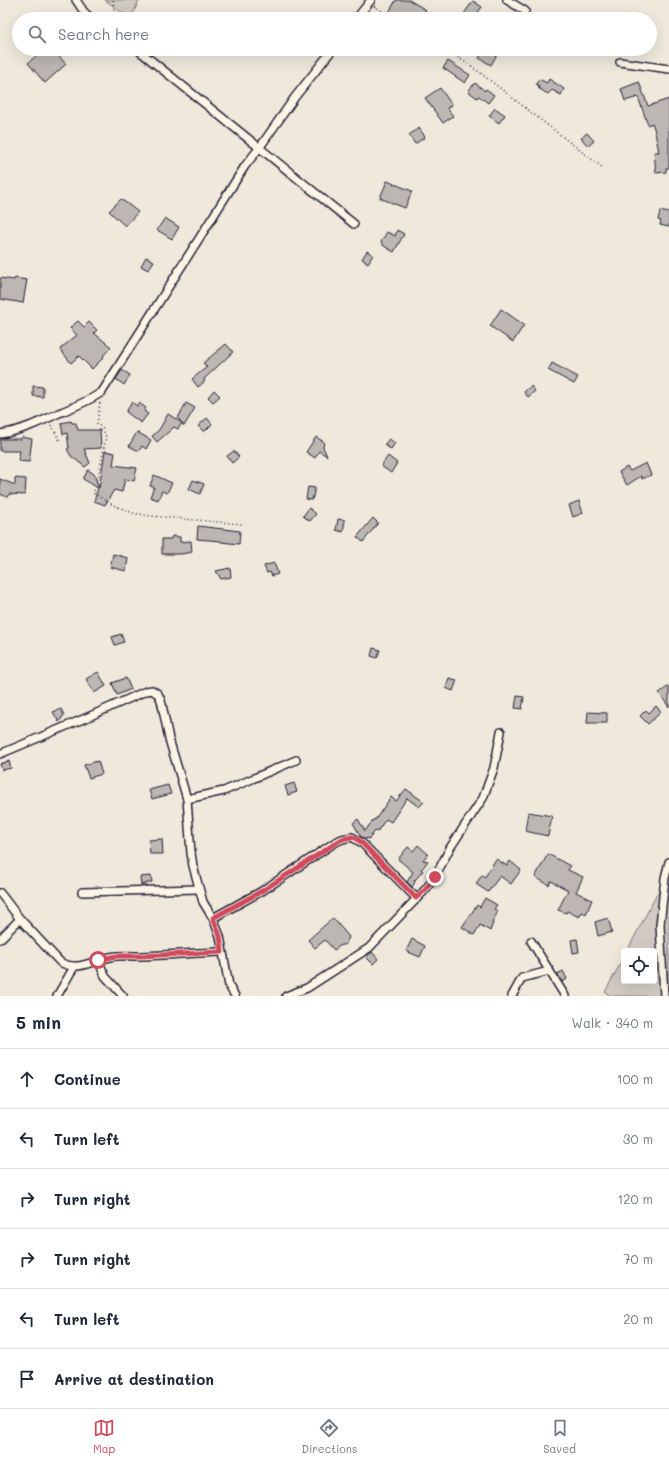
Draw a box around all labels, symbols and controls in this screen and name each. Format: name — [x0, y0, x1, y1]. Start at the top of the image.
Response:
search box — [12, 12, 657, 56]
icon: search — [26, 23, 48, 45]
text: Search here — [58, 24, 149, 44]
route end — [426, 868, 444, 886]
map controls — [621, 948, 657, 984]
button: locate — [621, 948, 657, 984]
route start — [89, 951, 107, 969]
text: 5 min — [16, 1011, 61, 1033]
text: Walk · 340 m — [572, 1014, 653, 1031]
icon: ahead — [16, 1068, 38, 1090]
text: Continue — [54, 1069, 121, 1089]
text: 100 m — [617, 1070, 653, 1087]
icon: left — [16, 1128, 38, 1150]
text: Turn left — [54, 1129, 119, 1149]
text: 30 m — [623, 1130, 653, 1147]
icon: right — [16, 1188, 38, 1210]
text: Turn right — [54, 1189, 131, 1209]
text: 120 m — [617, 1190, 653, 1207]
icon: right — [16, 1248, 38, 1270]
text: Turn right — [54, 1249, 131, 1269]
text: 70 m — [623, 1250, 653, 1267]
icon: left — [16, 1308, 38, 1330]
text: Turn left — [54, 1309, 119, 1329]
text: 20 m — [623, 1310, 653, 1327]
icon: arrive — [16, 1368, 38, 1390]
text: Arrive at destination — [54, 1369, 214, 1389]
tab: Map — [93, 1417, 115, 1456]
tab: Directions — [301, 1417, 357, 1456]
tab: Saved — [543, 1417, 576, 1456]

